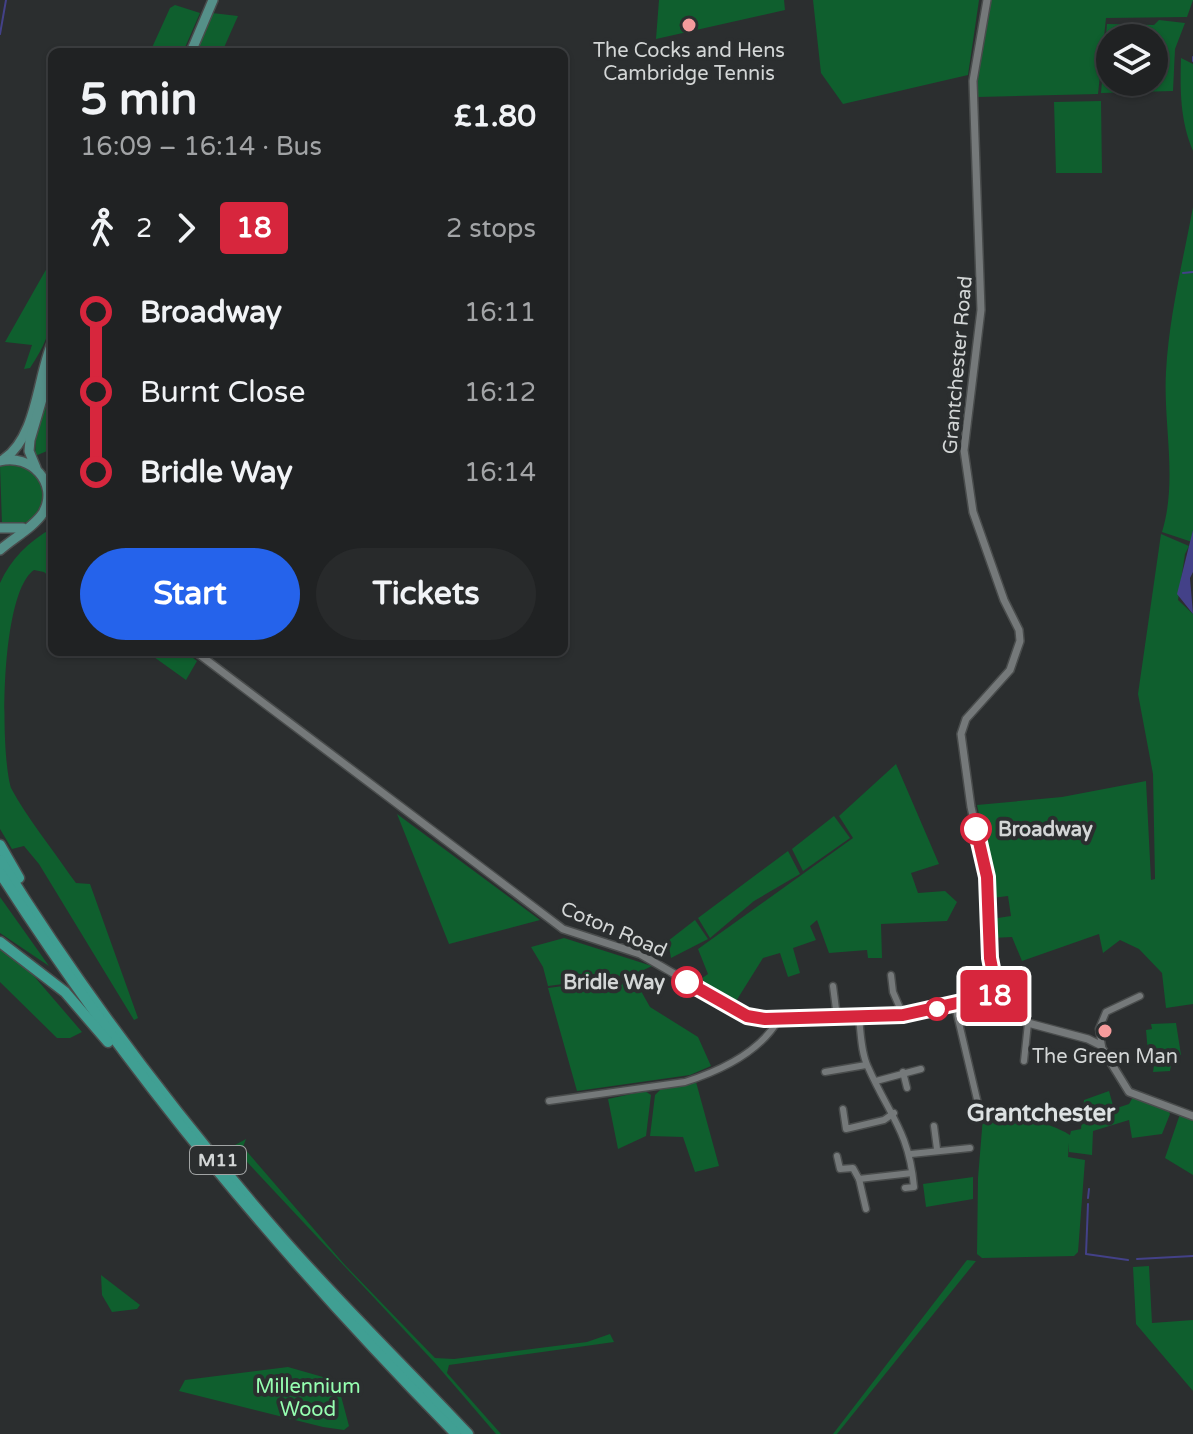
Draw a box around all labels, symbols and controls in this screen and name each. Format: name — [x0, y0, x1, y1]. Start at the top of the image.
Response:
marker: The Cocks and Hens Cambridge Tennis — [680, 16, 698, 34]
map controls — [1096, 24, 1168, 96]
button: layers — [1096, 24, 1168, 96]
place label: The Cocks and Hens Cambridge Tennis — [593, 39, 785, 86]
text: 5 min — [80, 74, 197, 127]
text: £1.80 — [454, 98, 536, 135]
text: 16:09 – 16:14 · Bus — [80, 131, 322, 162]
icon: walk — [80, 206, 124, 250]
icon: forward — [164, 206, 208, 250]
text: 18 — [236, 211, 272, 245]
text: 2 — [136, 213, 152, 244]
text: 2 stops — [446, 213, 536, 244]
street label: Grantchester Road — [938, 275, 978, 455]
text: Broadway — [140, 294, 282, 331]
text: 16:11 — [464, 297, 536, 328]
text: Burnt Close — [140, 374, 305, 411]
text: 16:12 — [464, 377, 536, 408]
text: Bridle Way — [140, 454, 293, 491]
text: 16:14 — [464, 457, 536, 488]
button: Start — [80, 548, 300, 640]
button: Tickets — [316, 548, 536, 640]
marker: Broadway — [961, 814, 991, 844]
place label: Broadway — [998, 818, 1093, 842]
street label: Coton Road — [557, 897, 670, 963]
marker: Bridle Way — [672, 967, 702, 997]
line badge: 18 — [958, 970, 1030, 1022]
place label: Bridle Way — [563, 971, 665, 995]
text: 18 — [976, 979, 1012, 1013]
unlabelled marker — [926, 998, 948, 1020]
marker: The Green Man — [1096, 1022, 1114, 1040]
place label: The Green Man — [1032, 1045, 1178, 1069]
district label: Grantchester — [967, 1099, 1116, 1128]
road number: M11 — [190, 1146, 246, 1174]
park label: Millennium Wood — [255, 1375, 361, 1422]

